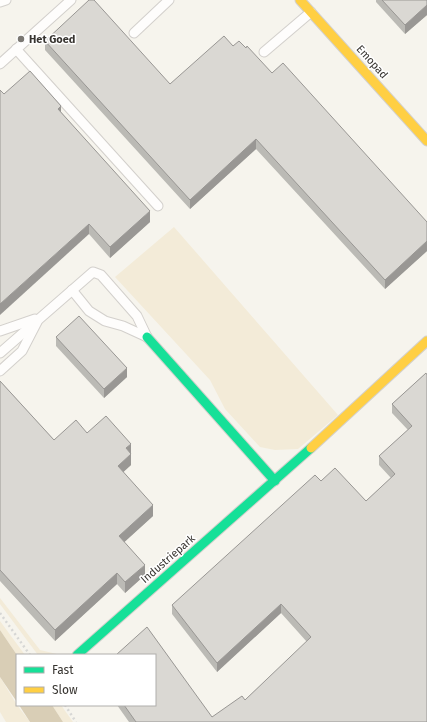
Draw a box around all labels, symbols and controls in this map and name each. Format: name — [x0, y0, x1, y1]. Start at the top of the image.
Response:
place label: Het Goed — [29, 33, 75, 46]
marker: Het Goed — [16, 34, 26, 44]
street label: Emopad — [354, 43, 390, 81]
street label: Industriepark — [138, 532, 198, 586]
legend — [16, 654, 156, 706]
text: Fast — [52, 663, 74, 677]
text: Slow — [52, 683, 78, 697]

